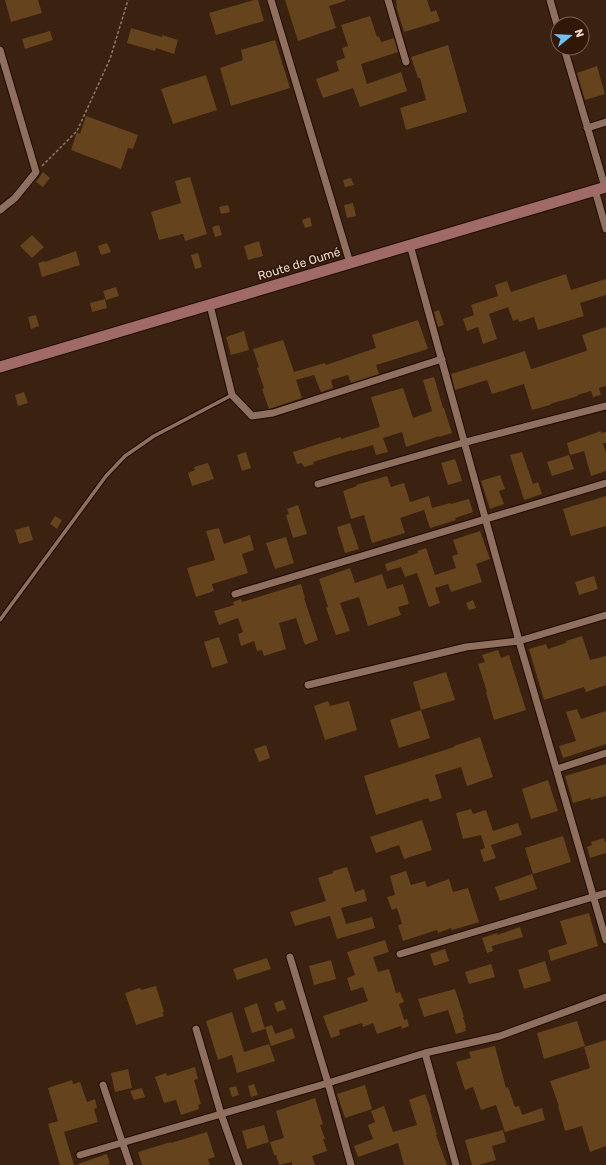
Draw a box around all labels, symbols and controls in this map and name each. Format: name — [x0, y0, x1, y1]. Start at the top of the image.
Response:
north arrow — [550, 16, 590, 56]
text: N — [572, 27, 586, 39]
street label: Route de Oumé — [256, 245, 342, 283]

